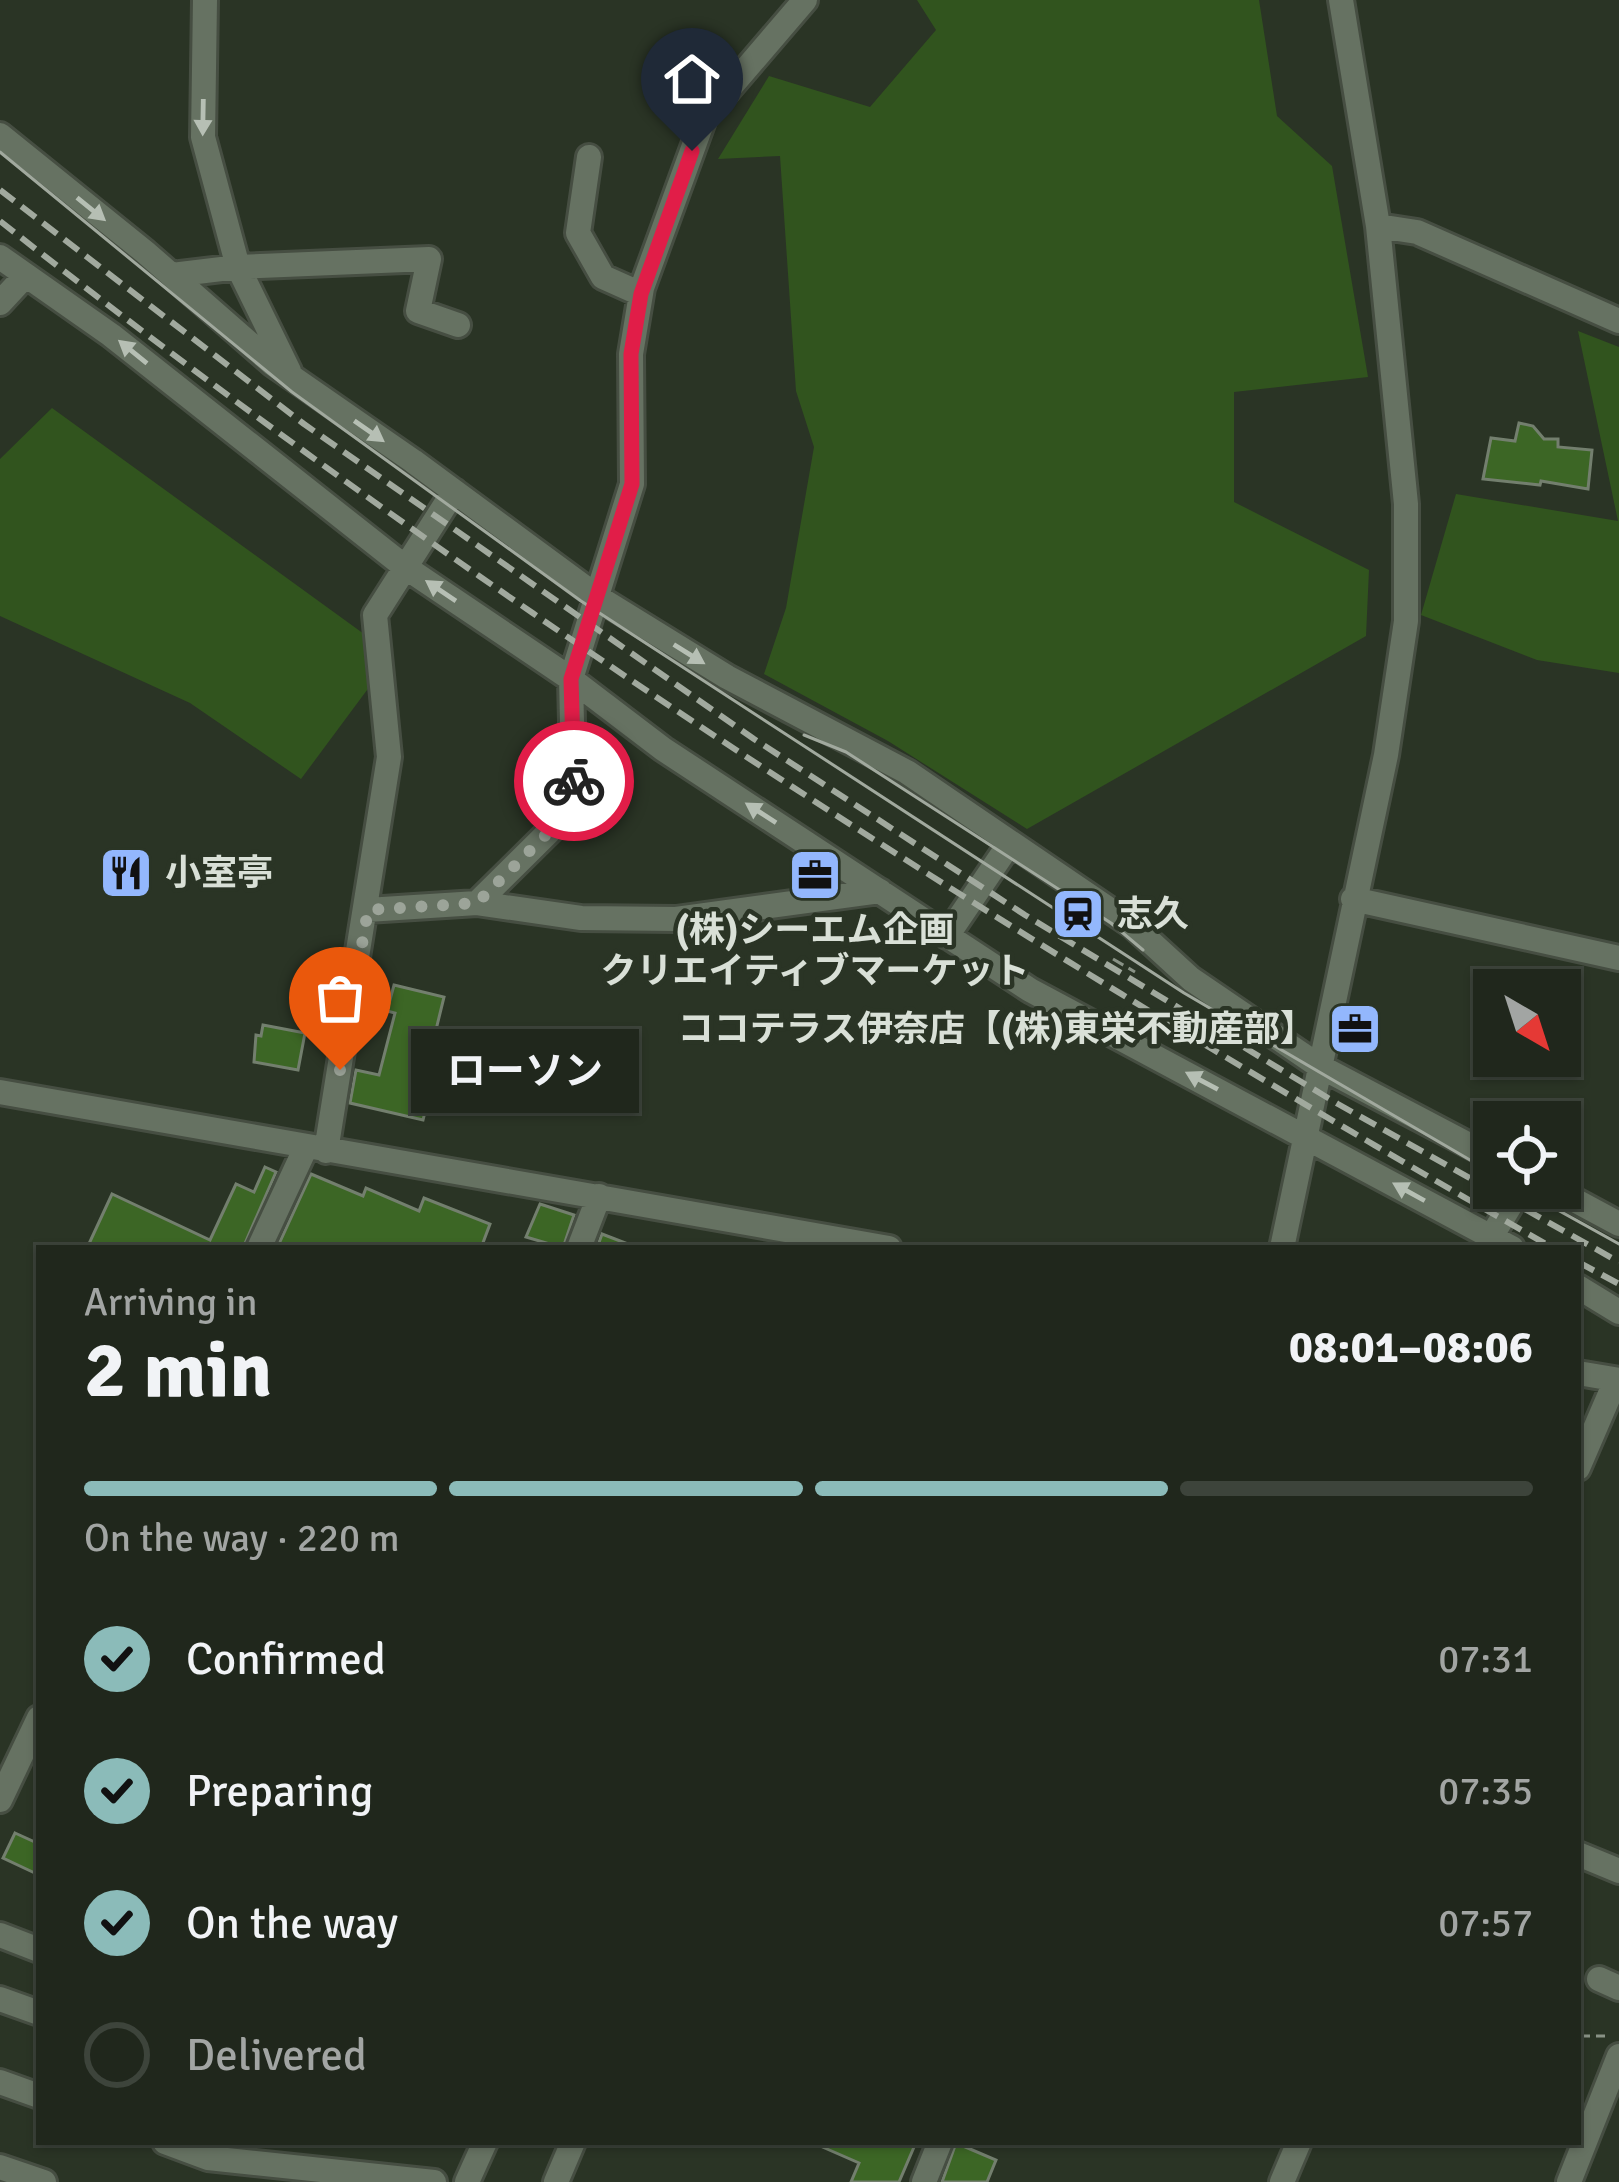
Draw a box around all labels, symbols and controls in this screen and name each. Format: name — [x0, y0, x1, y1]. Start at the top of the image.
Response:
pin — [641, 28, 743, 151]
icon: home — [659, 46, 725, 112]
one-way arrow — [193, 99, 213, 137]
one-way arrow — [76, 195, 107, 221]
one-way arrow — [117, 340, 148, 366]
one-way arrow — [353, 419, 385, 442]
one-way arrow — [424, 581, 457, 603]
one-way arrow — [673, 642, 705, 664]
courier — [514, 721, 634, 841]
icon: bike — [541, 748, 607, 814]
one-way arrow — [745, 803, 777, 825]
restaurant icon: 小室亭 — [98, 845, 154, 901]
office icon: (株)シーエム企画 クリエイティブマーケット — [787, 847, 843, 903]
place label: 小室亭 — [165, 851, 273, 896]
station icon: 志久 — [1050, 886, 1106, 942]
place label: 志久 — [1117, 892, 1189, 937]
place label: (株)シーエム企画 クリエイティブマーケット — [600, 908, 1030, 994]
pin — [289, 947, 391, 1070]
icon: bag — [307, 965, 373, 1031]
north arrow — [1473, 969, 1581, 1077]
map controls — [1473, 969, 1581, 1209]
office icon: ココテラス伊奈店【(株)東栄不動産部】 — [1327, 1001, 1383, 1057]
place label: ココテラス伊奈店【(株)東栄不動産部】 — [678, 1007, 1316, 1052]
callout: ローソン — [412, 1028, 640, 1112]
text: ローソン — [447, 1047, 603, 1095]
one-way arrow — [1184, 1071, 1219, 1091]
button: locate — [1473, 1101, 1581, 1209]
one-way arrow — [1392, 1182, 1426, 1203]
text: Arriving in — [84, 1278, 258, 1326]
text: 08:01–08:06 — [1289, 1320, 1533, 1375]
text: 2 min — [84, 1323, 272, 1419]
text: On the way · 220 m — [84, 1514, 400, 1562]
icon: check — [84, 1626, 150, 1692]
text: Confirmed — [186, 1632, 386, 1687]
text: 07:31 — [1438, 1635, 1533, 1683]
icon: check — [84, 1758, 150, 1824]
text: Preparing — [186, 1764, 374, 1819]
text: 07:35 — [1438, 1767, 1533, 1815]
icon: check — [84, 1890, 150, 1956]
text: On the way — [186, 1896, 398, 1951]
text: 07:57 — [1438, 1899, 1533, 1947]
text: Delivered — [186, 2028, 367, 2083]

